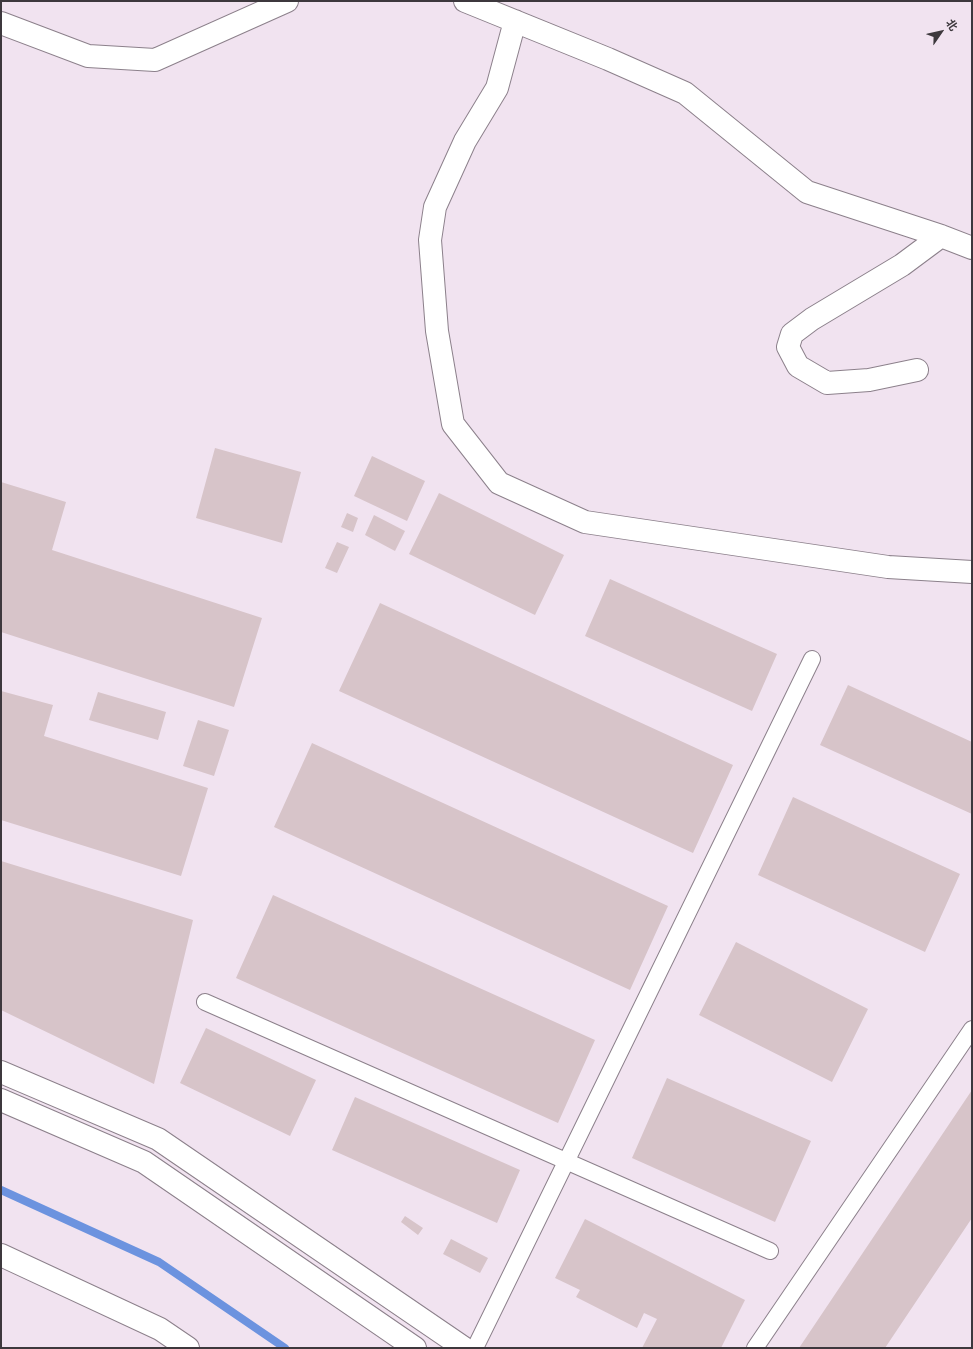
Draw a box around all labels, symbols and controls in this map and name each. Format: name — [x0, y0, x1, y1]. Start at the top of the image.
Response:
north arrow — [921, 12, 961, 52]
text: 北 — [943, 17, 960, 33]

